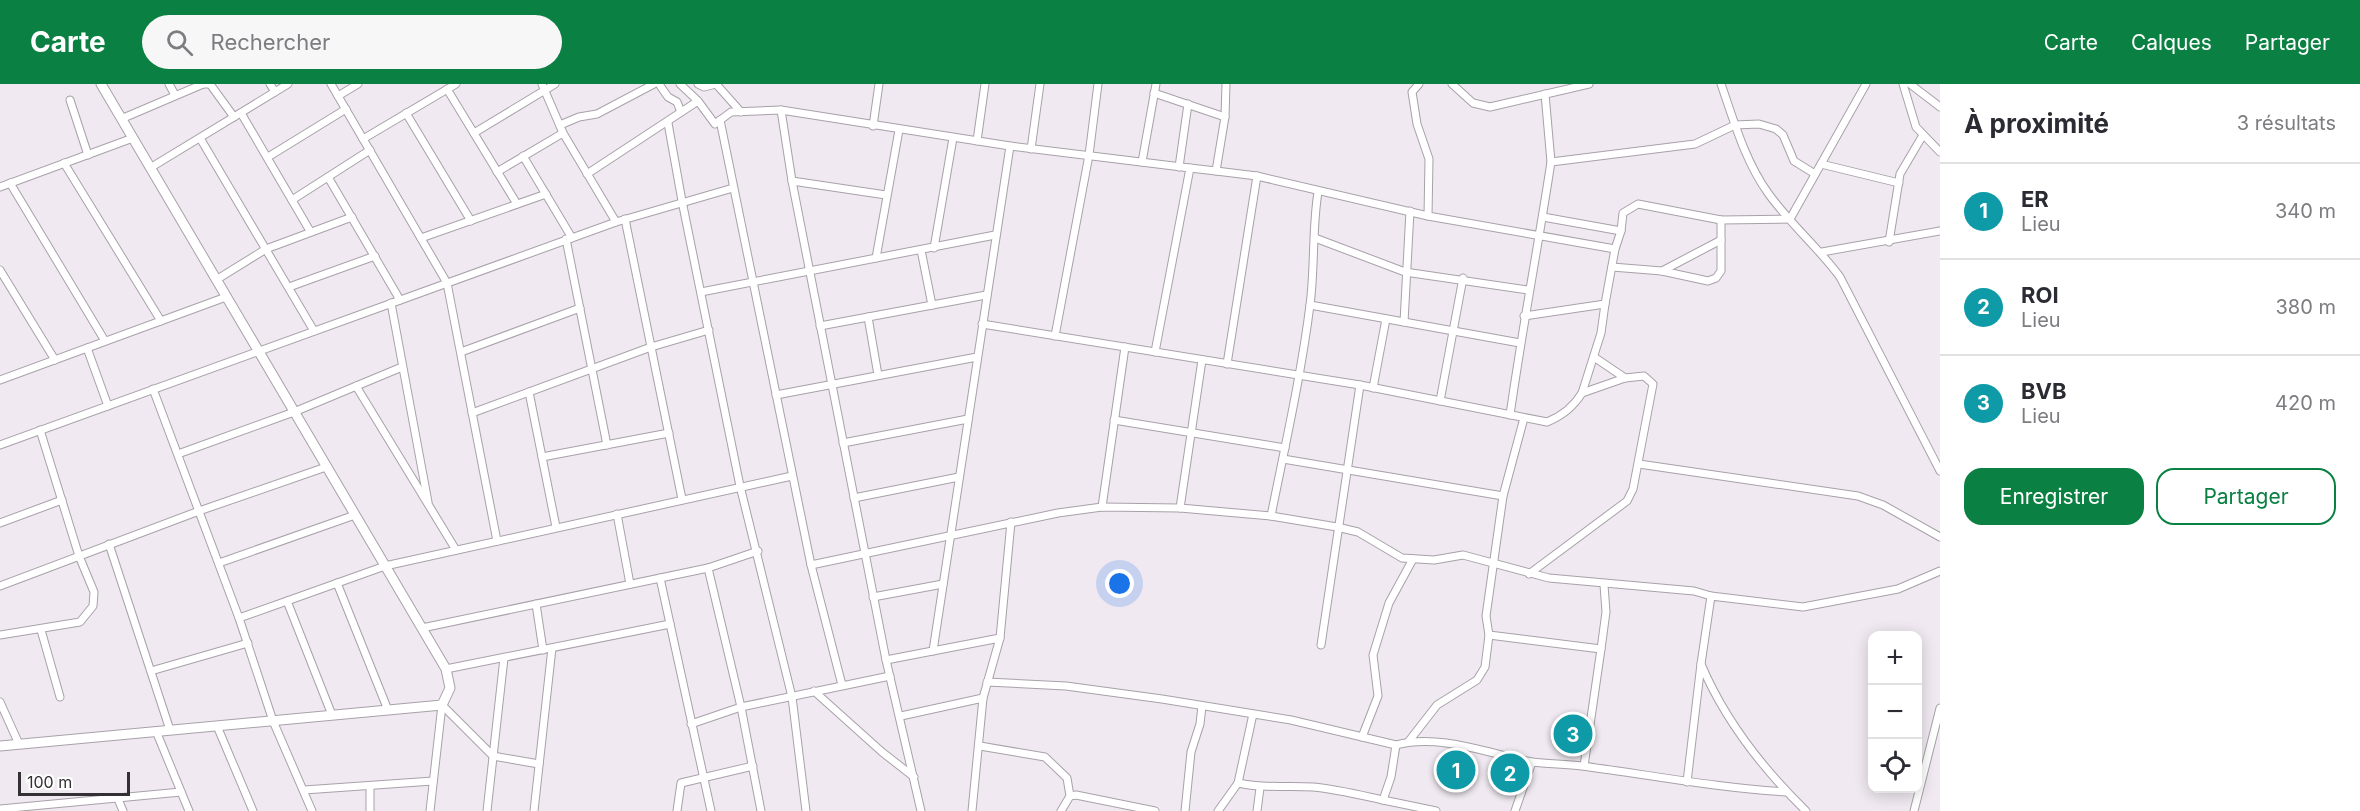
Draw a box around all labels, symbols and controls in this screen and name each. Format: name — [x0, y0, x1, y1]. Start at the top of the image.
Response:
search box — [142, 15, 562, 69]
text: Carte — [30, 25, 106, 59]
icon: search — [163, 26, 196, 59]
text: Rechercher — [211, 29, 330, 55]
text: Carte — [2044, 30, 2098, 55]
text: Calques — [2131, 30, 2212, 55]
text: Partager — [2245, 30, 2330, 55]
text: À proximité — [1964, 108, 2109, 139]
text: 3 résultats — [2237, 111, 2336, 135]
text: ER — [2021, 186, 2049, 212]
text: 1 — [1979, 199, 1988, 223]
text: 340 m — [2275, 199, 2336, 223]
text: Lieu — [2021, 212, 2061, 236]
text: ROI — [2021, 282, 2059, 308]
text: 2 — [1977, 295, 1990, 319]
text: 380 m — [2276, 295, 2336, 319]
text: Lieu — [2021, 308, 2061, 332]
text: BVB — [2021, 378, 2067, 404]
text: 3 — [1977, 391, 1990, 415]
text: 420 m — [2275, 391, 2336, 415]
text: Lieu — [2021, 404, 2061, 428]
button: Enregistrer — [1964, 468, 2144, 525]
button: Partager — [2156, 468, 2336, 525]
your location — [1105, 569, 1134, 598]
map controls — [1868, 631, 1922, 793]
button: + — [1868, 631, 1922, 685]
button: − — [1868, 685, 1922, 739]
pin: 3 — [1554, 712, 1592, 756]
button: locate — [1868, 739, 1922, 793]
pin: 1 — [1436, 748, 1476, 792]
pin: 2 — [1490, 750, 1530, 796]
scale bar — [18, 769, 130, 796]
text: 100 m — [27, 772, 72, 792]

